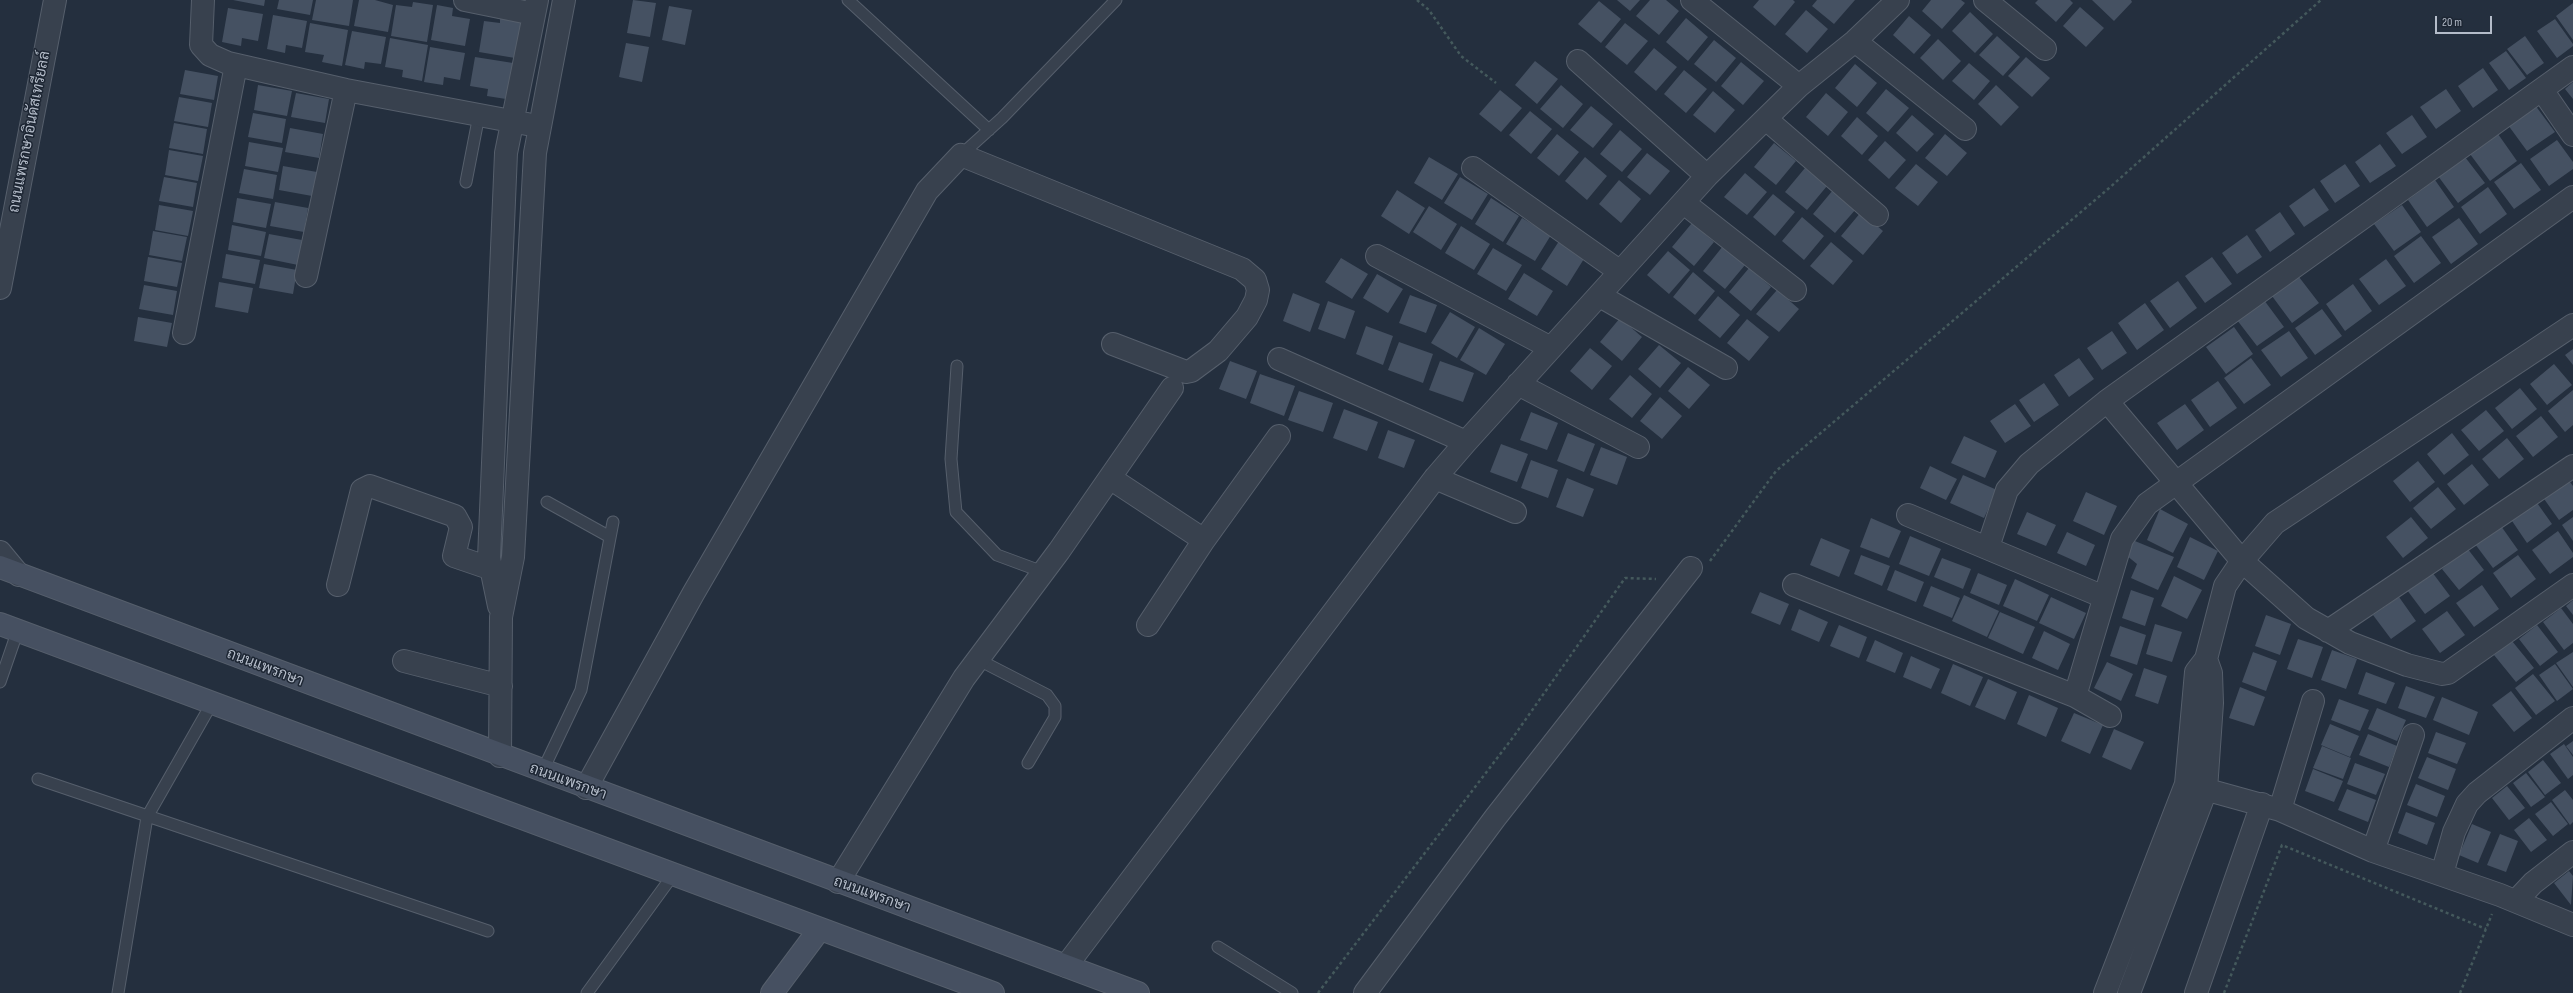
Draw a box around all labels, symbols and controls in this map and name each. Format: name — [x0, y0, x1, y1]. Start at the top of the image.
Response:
scale bar — [2437, 8, 2494, 34]
text: 20 m — [2442, 15, 2462, 30]
street label: ถนนแพรกษาอินดัสเทรียลล์ — [5, 50, 55, 214]
street label: ถนนแพรกษา — [224, 645, 306, 691]
street label: ถนนแพรกษา — [527, 760, 609, 804]
street label: ถนนแพรกษา — [831, 873, 913, 917]

